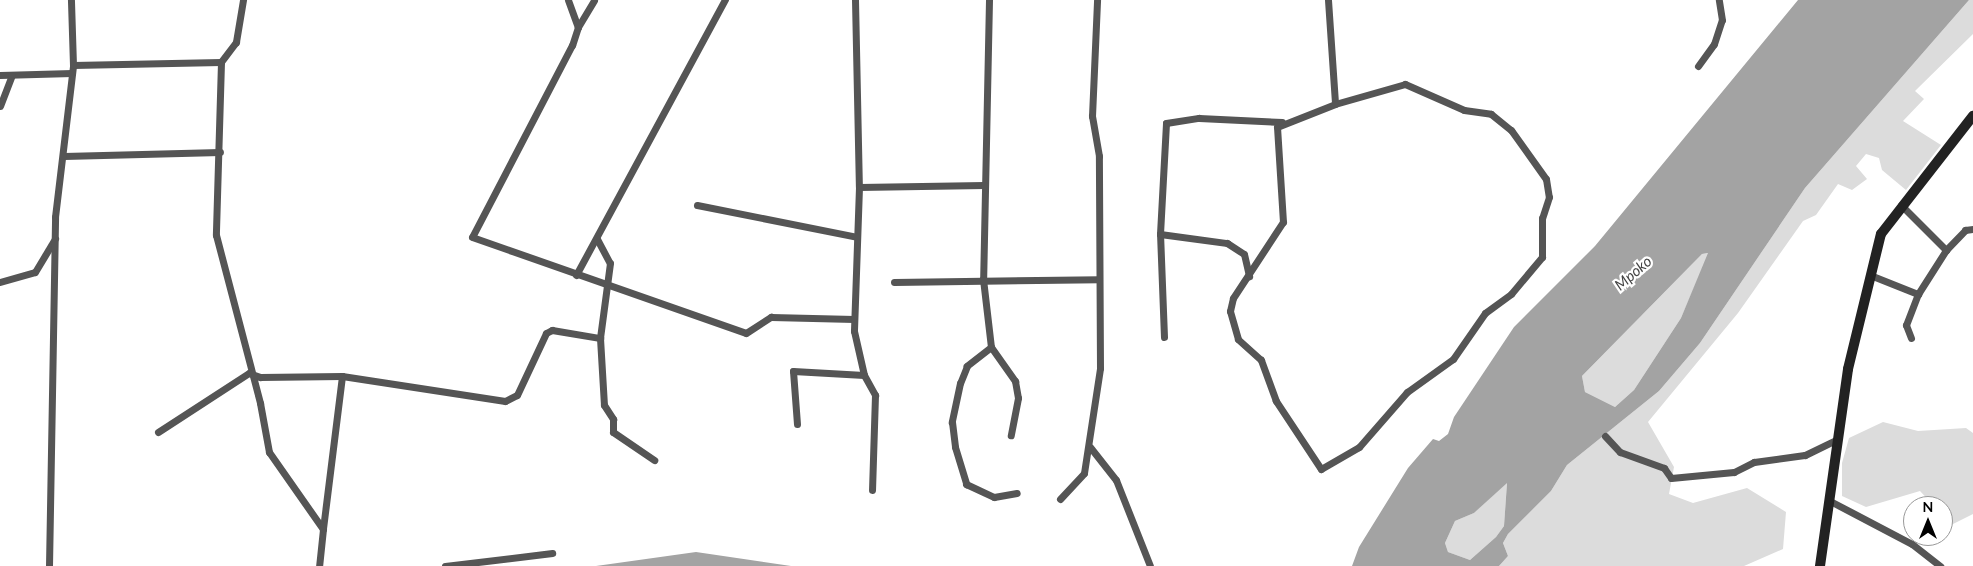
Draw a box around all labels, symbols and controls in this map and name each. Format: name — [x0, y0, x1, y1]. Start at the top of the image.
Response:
water label: Mpoko — [1611, 252, 1655, 294]
north arrow — [1903, 496, 1953, 546]
text: N — [1923, 498, 1933, 515]

